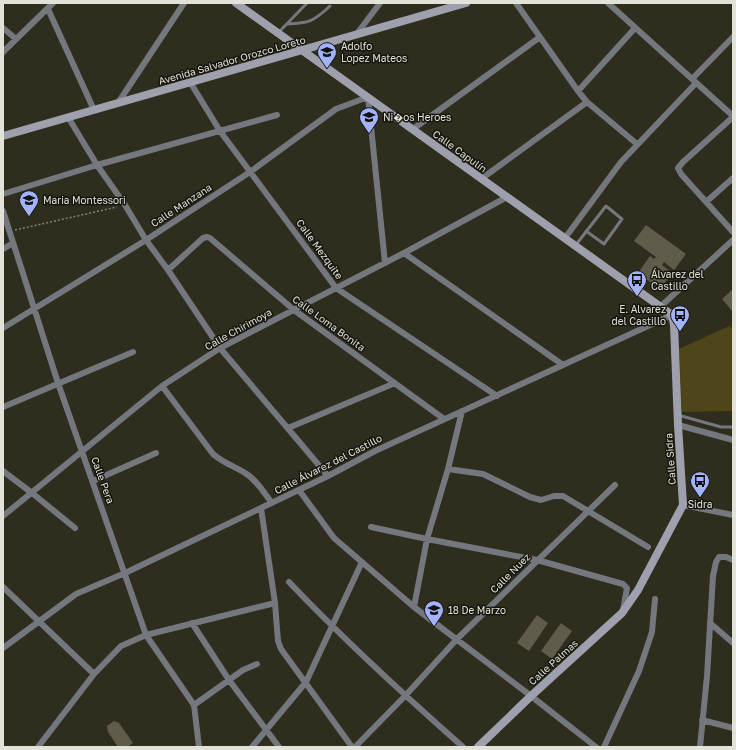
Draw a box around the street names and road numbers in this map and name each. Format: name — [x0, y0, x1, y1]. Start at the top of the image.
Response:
street label: Avenida Salvador Orozco Loreto — [157, 33, 307, 87]
street label: Calle Capulín — [431, 127, 489, 175]
street label: Calle Manzana — [148, 181, 214, 229]
street label: Calle Mezquite — [294, 217, 346, 281]
street label: Calle Loma Bonita — [290, 293, 368, 353]
street label: Calle Chirimoya — [202, 306, 274, 352]
street label: Calle Álvarez del Castillo — [272, 432, 384, 496]
street label: Calle Sidra — [662, 433, 678, 485]
street label: Calle Pera — [89, 455, 117, 505]
street label: Calle Nuez — [488, 551, 532, 595]
street label: Calle Palmas — [526, 637, 580, 687]

